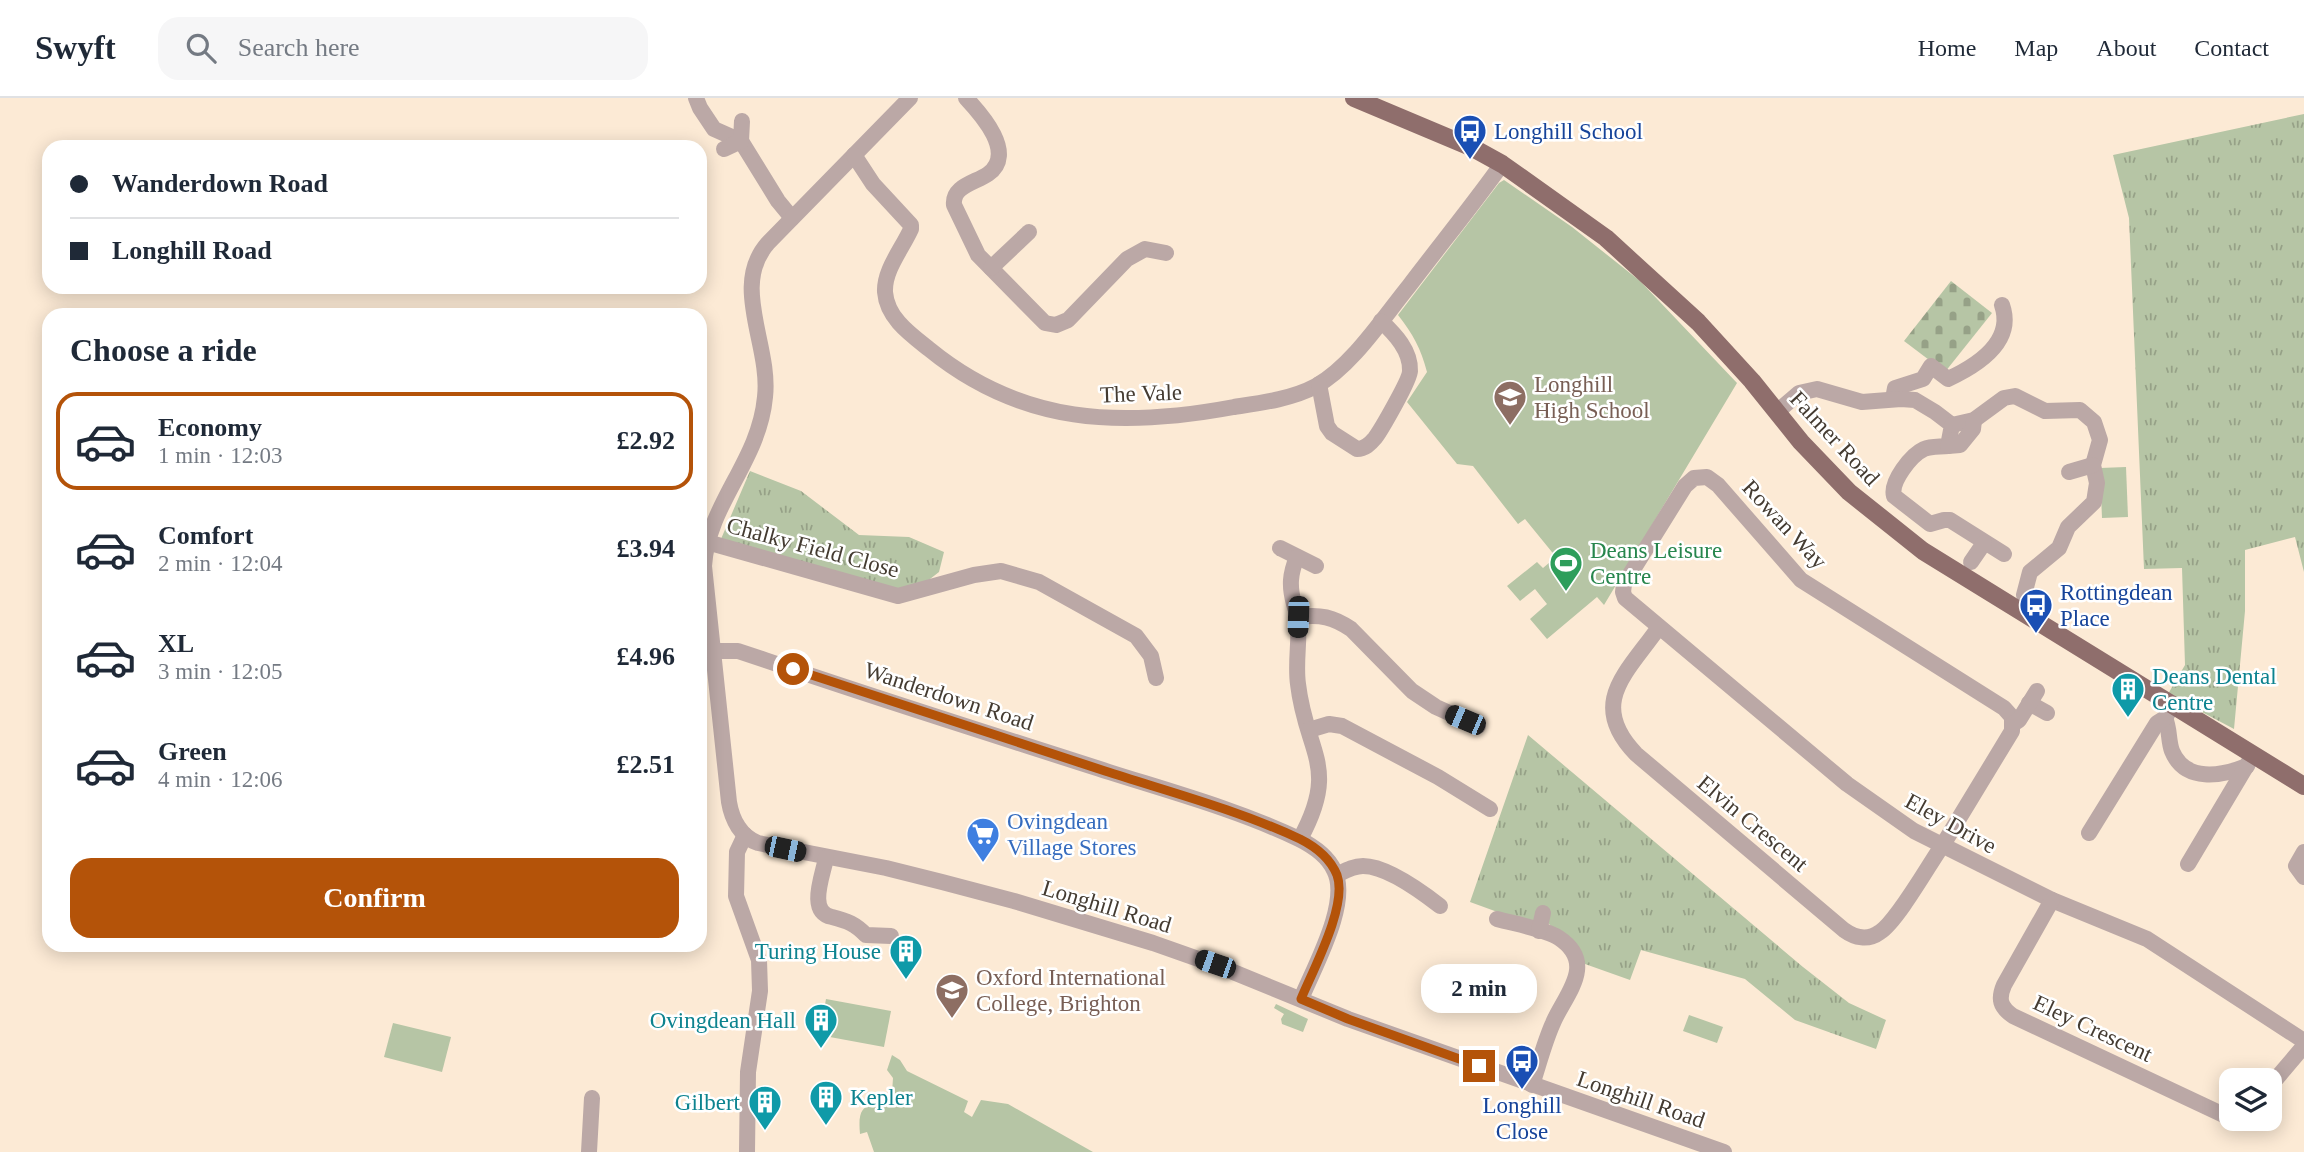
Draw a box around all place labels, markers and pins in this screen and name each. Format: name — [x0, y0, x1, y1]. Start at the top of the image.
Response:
bus stop icon: Longhill School — [1451, 112, 1489, 161]
place label: Longhill School — [1494, 119, 1643, 144]
place label: Longhill High School — [1534, 372, 1650, 423]
school or university icon: Longhill High School — [1491, 378, 1529, 427]
place label: Deans Leisure Centre — [1590, 538, 1722, 589]
sports icon: Deans Leisure Centre — [1547, 544, 1585, 593]
place label: Rottingdean Place — [2060, 580, 2173, 631]
bus stop icon: Rottingdean Place — [2017, 586, 2055, 635]
place label: Deans Dental Centre — [2152, 664, 2277, 715]
building icon: Deans Dental Centre — [2109, 670, 2147, 719]
place label: Ovingdean Village Stores — [1007, 809, 1137, 860]
supermarket icon: Ovingdean Village Stores — [964, 815, 1002, 864]
building icon: Turing House — [887, 932, 925, 981]
place label: Turing House — [755, 939, 881, 964]
place label: Oxford International College, Brighton — [976, 965, 1166, 1016]
school or university icon: Oxford International College, Brighton — [933, 971, 971, 1020]
building icon: Ovingdean Hall — [802, 1001, 840, 1050]
place label: Ovingdean Hall — [650, 1008, 796, 1033]
bus stop icon: Longhill Close — [1503, 1042, 1541, 1091]
building icon: Kepler — [807, 1078, 845, 1127]
building icon: Gilbert — [746, 1083, 784, 1132]
place label: Kepler — [850, 1085, 913, 1110]
place label: Gilbert — [675, 1090, 741, 1115]
place label: Longhill Close — [1482, 1093, 1562, 1144]

